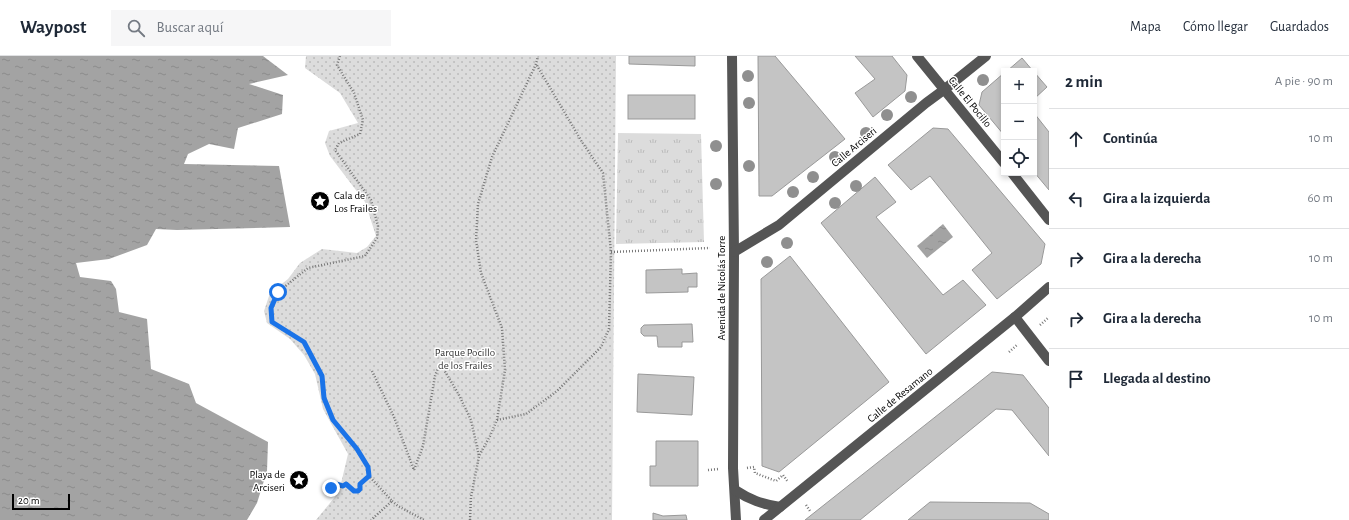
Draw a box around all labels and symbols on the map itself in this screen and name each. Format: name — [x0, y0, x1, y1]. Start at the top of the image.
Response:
street label: Calle El Pocillo — [946, 75, 994, 129]
street label: Calle Arciseri — [829, 125, 879, 169]
place icon: Cala de Los Frailes — [309, 190, 331, 212]
place label: Cala de Los Frailes — [334, 190, 377, 214]
street label: Avenida de Nicolás Torre — [716, 236, 727, 340]
route start — [269, 283, 287, 301]
park label: Parque Pocillo de los Frailes — [435, 347, 495, 371]
street label: Calle de Resamano — [865, 365, 935, 425]
place label: Playa de Arciseri — [249, 469, 285, 493]
place icon: Playa de Arciseri — [288, 469, 310, 491]
route end — [322, 479, 340, 497]
scale bar — [12, 492, 70, 511]

